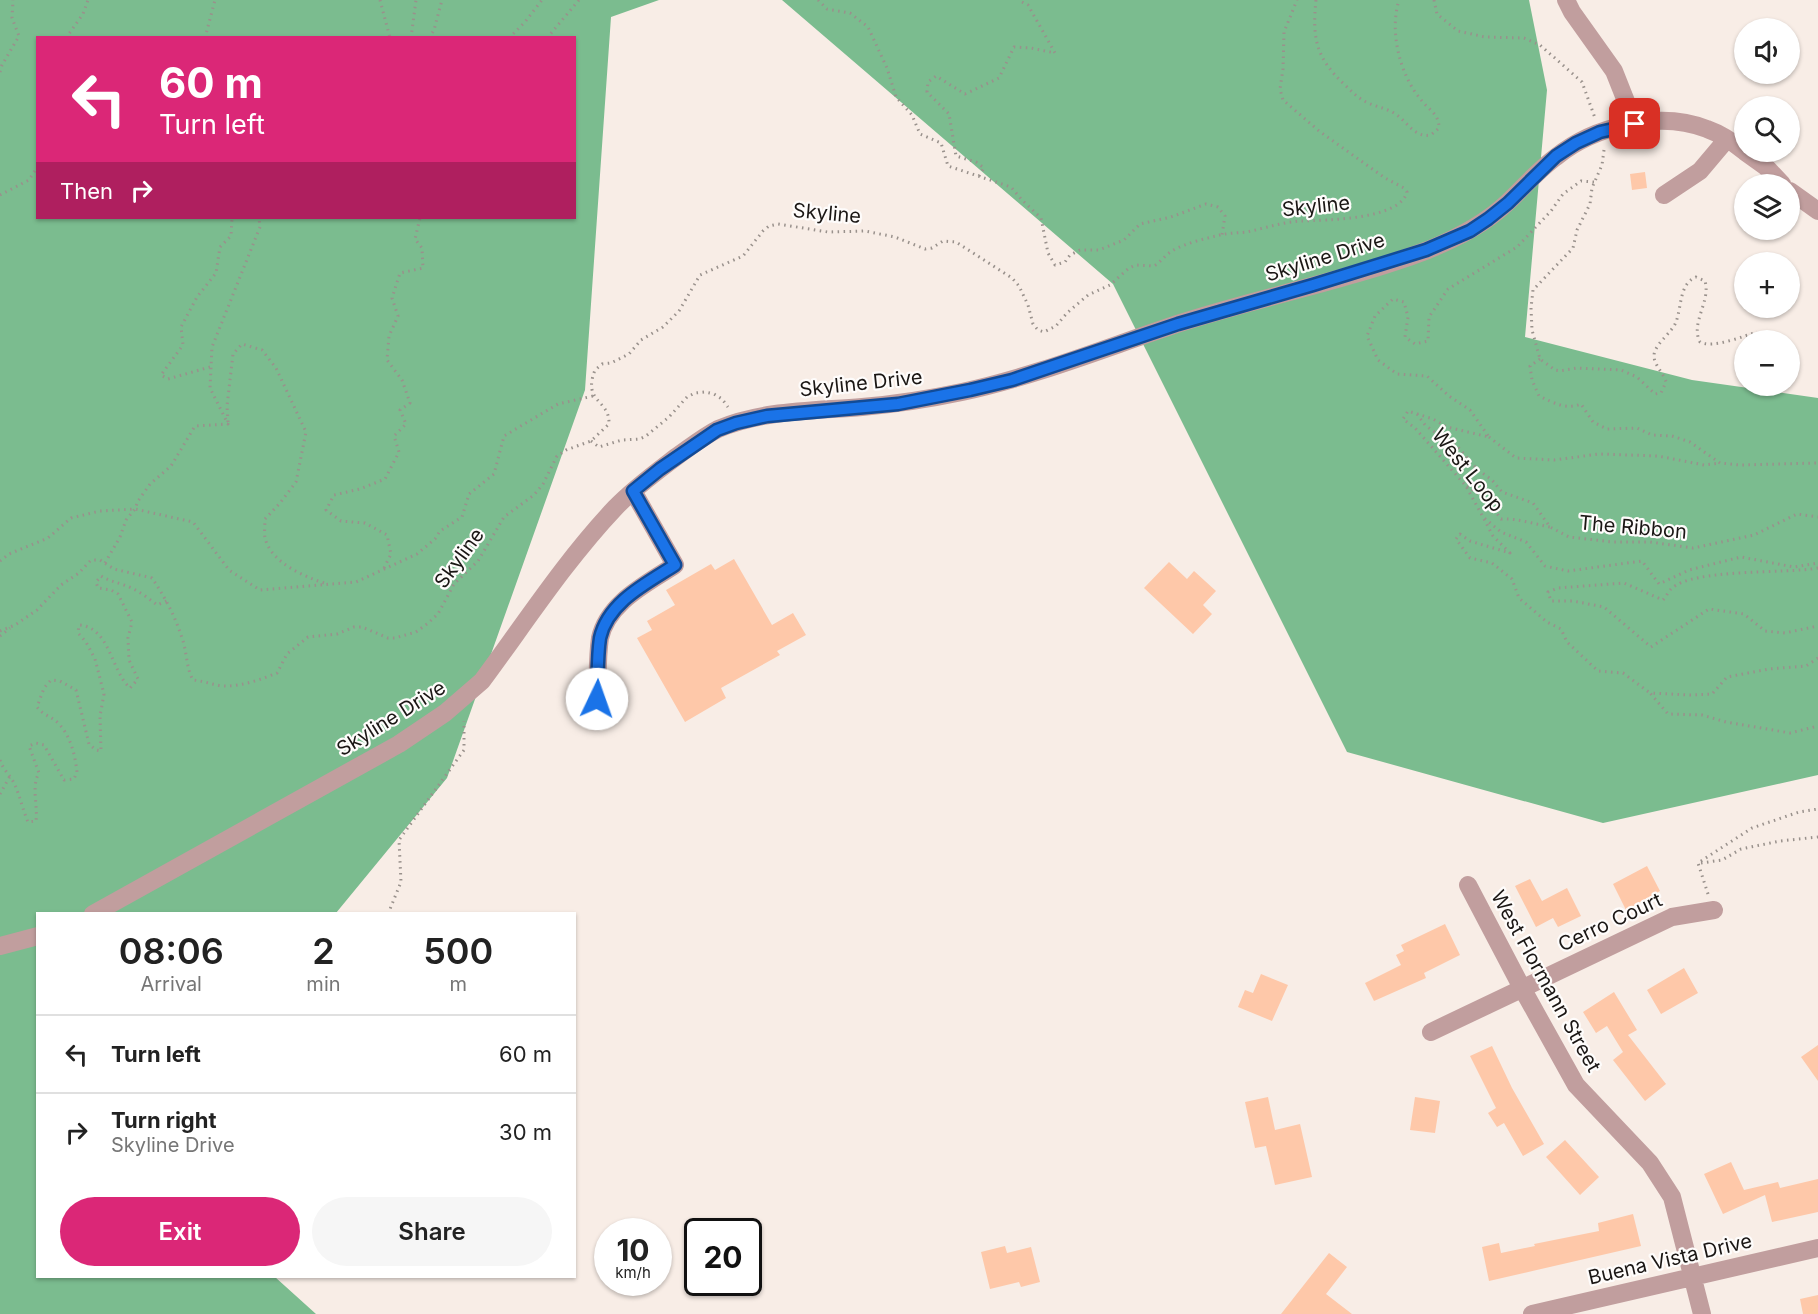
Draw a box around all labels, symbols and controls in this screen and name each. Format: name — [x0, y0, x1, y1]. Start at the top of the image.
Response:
map controls — [1734, 18, 1800, 396]
button: sound — [1734, 18, 1800, 84]
text: 60 m — [159, 57, 263, 108]
icon: left — [60, 60, 138, 138]
button: search — [1734, 96, 1800, 162]
pin — [1609, 98, 1660, 149]
icon: arrive — [1618, 107, 1651, 140]
text: Turn left — [159, 108, 265, 141]
icon: right — [125, 174, 158, 207]
button: layers — [1734, 174, 1800, 240]
text: Then — [60, 178, 113, 204]
street label: Skyline — [1281, 190, 1351, 222]
street label: Skyline — [792, 198, 862, 228]
street label: Skyline Drive — [1262, 227, 1388, 287]
button: + — [1734, 252, 1800, 318]
button: − — [1734, 330, 1800, 396]
street label: Skyline Drive — [798, 365, 924, 401]
street label: West Loop — [1427, 423, 1509, 517]
street label: The Ribbon — [1578, 510, 1688, 544]
street label: Skyline — [429, 523, 489, 593]
position arrow — [565, 667, 629, 731]
street label: Skyline Drive — [332, 675, 450, 761]
street label: West Flormann Street — [1486, 886, 1606, 1076]
street label: Cerro Court — [1554, 887, 1666, 956]
text: 08:06 — [119, 929, 224, 973]
text: 2 — [312, 929, 335, 973]
text: 500 — [423, 929, 493, 973]
text: Arrival — [140, 972, 202, 996]
text: min — [306, 972, 341, 996]
text: m — [450, 972, 467, 996]
icon: left — [60, 1038, 93, 1071]
text: Turn left — [111, 1041, 201, 1067]
text: 60 m — [499, 1041, 552, 1067]
text: Turn right — [111, 1107, 217, 1133]
icon: right — [60, 1116, 93, 1149]
text: 30 m — [499, 1119, 552, 1145]
text: Skyline Drive — [111, 1133, 235, 1157]
button: Exit — [60, 1197, 300, 1266]
button: Share — [312, 1197, 552, 1266]
speed limit sign: 20 — [684, 1218, 762, 1296]
street label: Buena Vista Drive — [1586, 1228, 1754, 1290]
text: 10 — [616, 1232, 650, 1268]
text: km/h — [615, 1263, 651, 1282]

